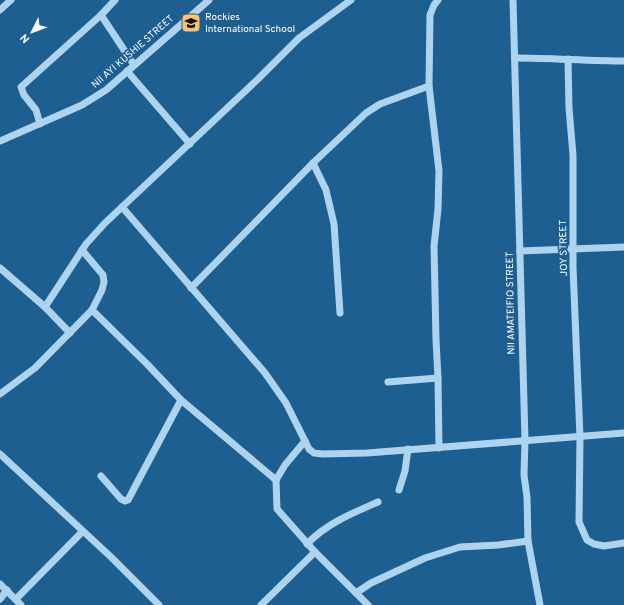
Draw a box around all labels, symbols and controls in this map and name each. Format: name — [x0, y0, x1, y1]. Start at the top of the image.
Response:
place label: Rockies International School — [205, 11, 295, 36]
north arrow — [12, 12, 52, 52]
street label: NII AYI KUSHIE STREET — [89, 12, 177, 91]
school or university icon: Rockies International School — [180, 12, 202, 34]
text: N — [17, 30, 33, 46]
street label: JOY STREET — [557, 219, 571, 276]
street label: NII AMATEIFIO STREET — [504, 251, 518, 355]

